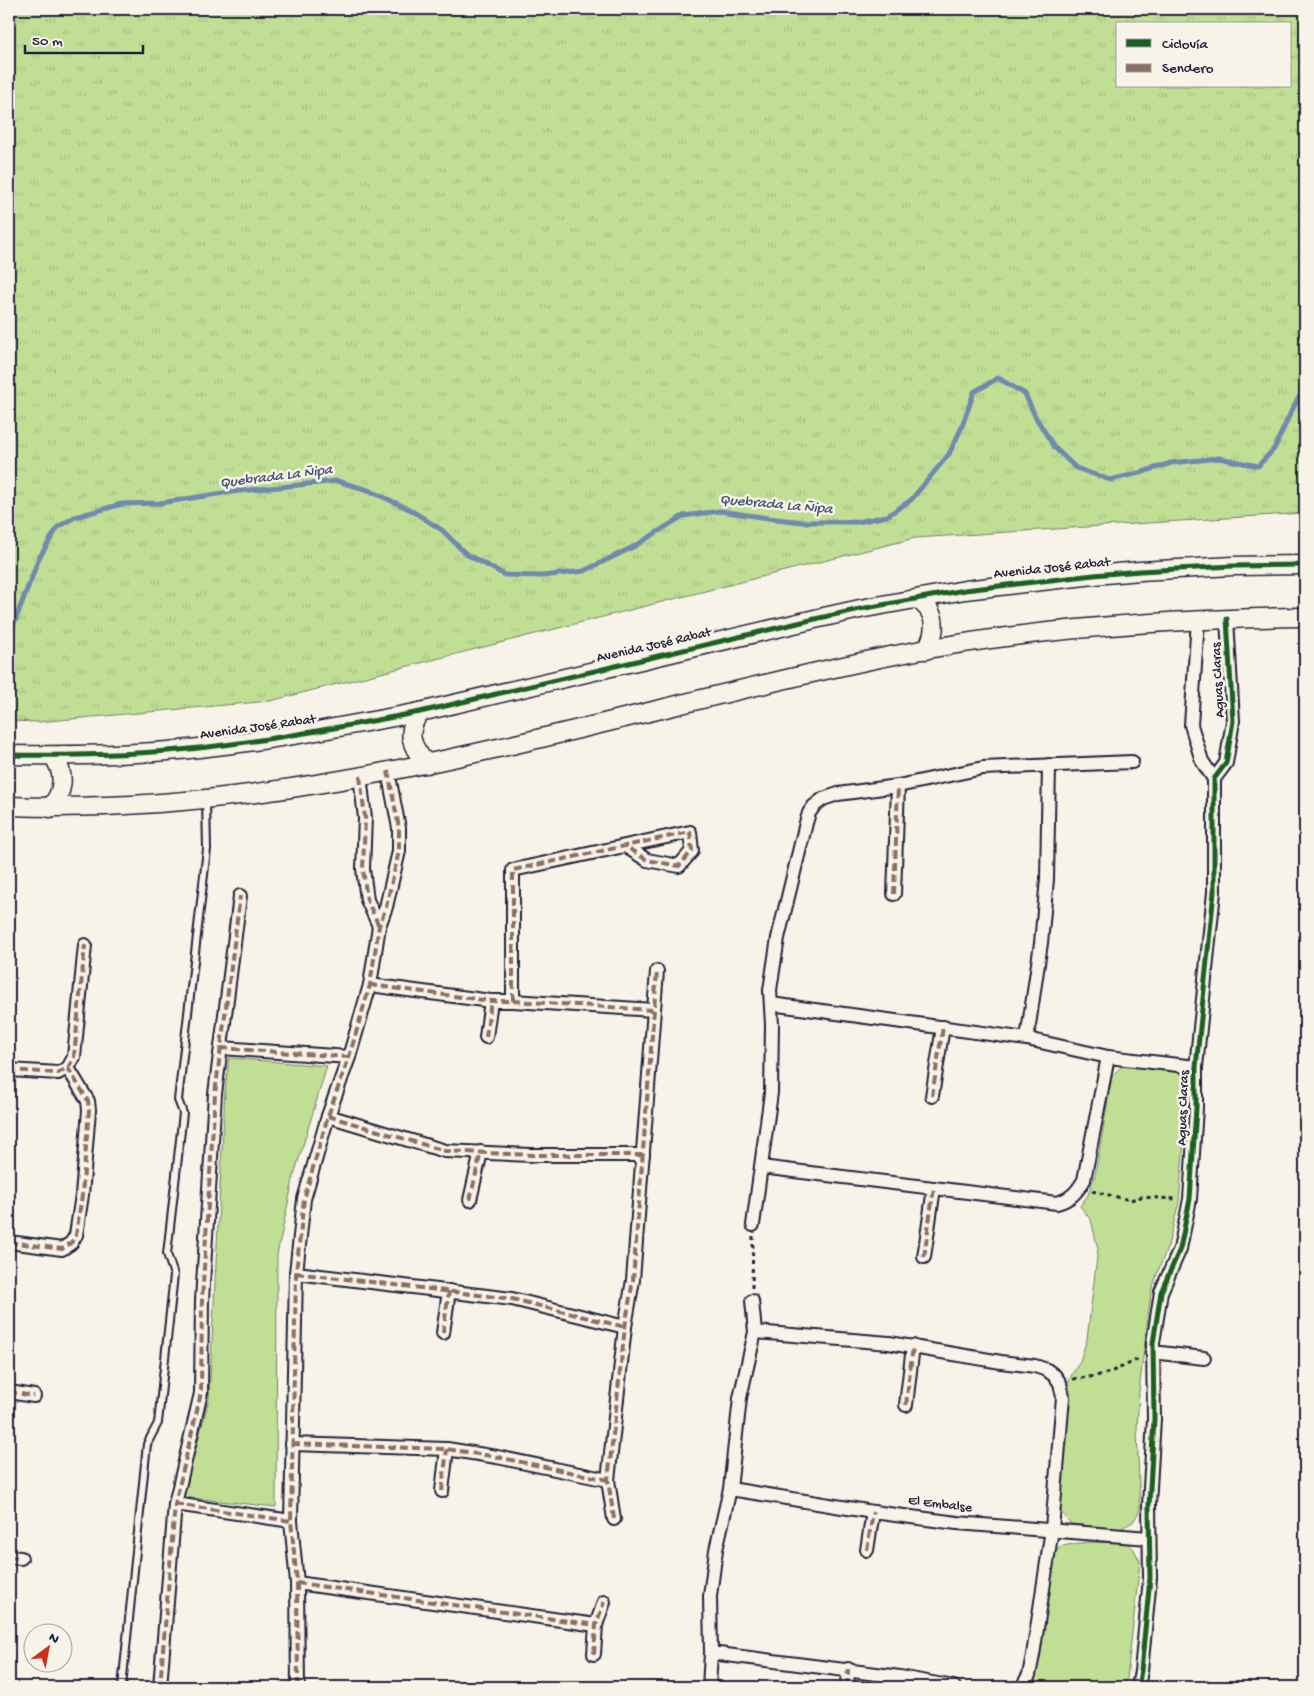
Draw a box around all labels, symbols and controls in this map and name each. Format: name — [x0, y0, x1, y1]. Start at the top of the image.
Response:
scale bar — [25, 22, 142, 54]
legend — [1116, 22, 1292, 88]
text: 50 m — [32, 33, 63, 51]
text: Ciclovía — [1162, 36, 1208, 54]
text: Sendero — [1162, 60, 1214, 78]
water label: Quebrada La Ñipa — [219, 461, 335, 493]
water label: Quebrada La Ñipa — [719, 491, 835, 519]
street label: Avenida José Rabat — [993, 554, 1112, 584]
street label: Avenida José Rabat — [595, 624, 714, 667]
street label: Aguas Claras — [1208, 641, 1229, 718]
street label: Avenida José Rabat — [199, 711, 318, 745]
street label: Aguas Claras — [1174, 1069, 1194, 1146]
street label: El Embalse — [907, 1493, 974, 1517]
north arrow — [22, 1624, 72, 1674]
text: N — [45, 1629, 62, 1649]

